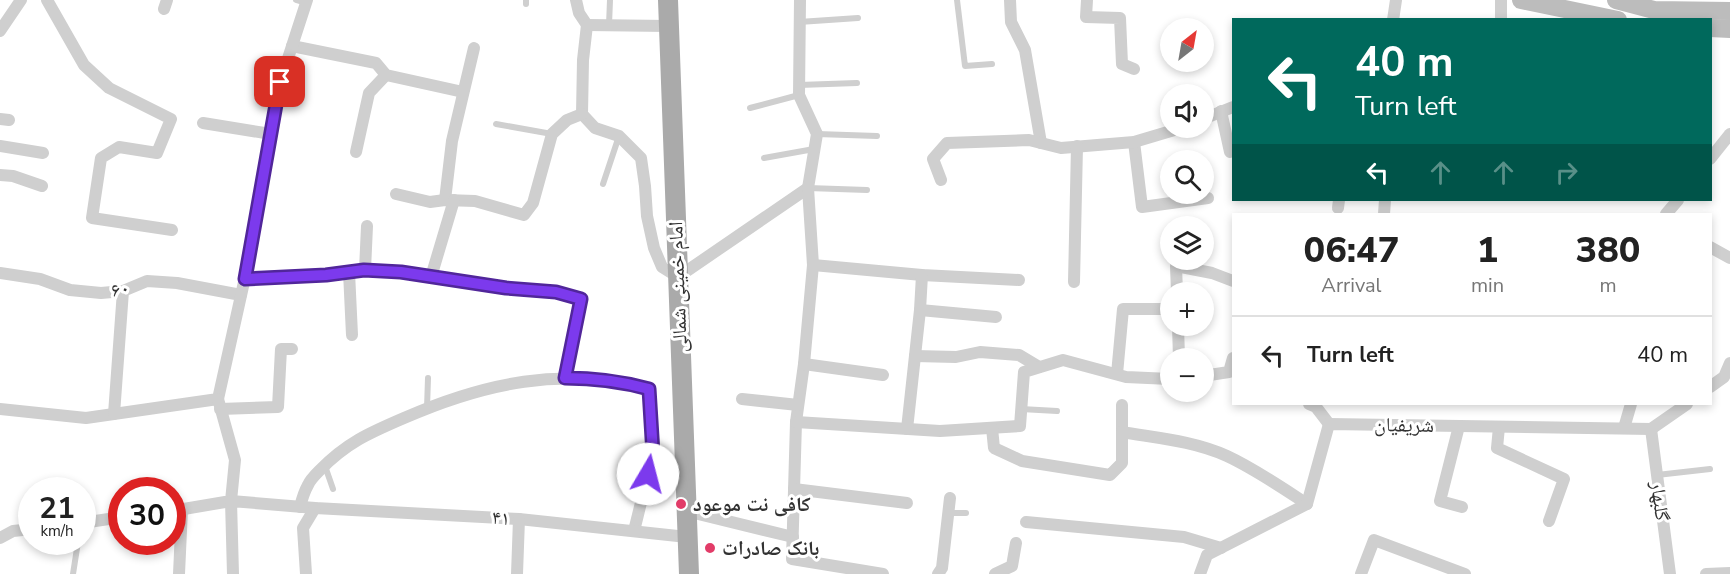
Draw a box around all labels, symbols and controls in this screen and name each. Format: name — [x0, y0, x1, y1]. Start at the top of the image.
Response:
north arrow — [1160, 18, 1214, 72]
map controls — [1160, 18, 1214, 402]
text: 40 m — [1355, 34, 1454, 91]
icon: left — [1256, 42, 1334, 120]
pin — [254, 56, 305, 107]
icon: arrive — [263, 65, 296, 98]
button: sound — [1160, 84, 1214, 138]
text: Turn left — [1355, 88, 1456, 125]
button: search — [1160, 150, 1214, 204]
icon: left — [1361, 156, 1394, 189]
icon: ahead — [1424, 156, 1457, 189]
icon: ahead — [1487, 156, 1520, 189]
icon: right — [1550, 156, 1583, 189]
button: layers — [1160, 216, 1214, 270]
street label: امام خمینی شمالی — [662, 221, 694, 353]
text: 06:47 — [1304, 226, 1399, 275]
text: 1 — [1477, 226, 1498, 275]
text: 380 — [1576, 226, 1640, 275]
text: Arrival — [1321, 272, 1382, 299]
text: min — [1471, 272, 1504, 299]
text: m — [1599, 272, 1617, 299]
street label: ۶۰ — [108, 274, 132, 304]
button: + — [1160, 282, 1214, 336]
icon: left — [1256, 339, 1289, 372]
text: Turn left — [1307, 340, 1394, 370]
text: 40 m — [1637, 340, 1688, 370]
button: − — [1160, 348, 1214, 402]
street label: شریفیان — [1374, 411, 1434, 439]
position arrow — [616, 442, 680, 506]
speed limit sign: 30 — [108, 477, 186, 555]
street label: گلبهار — [1644, 479, 1676, 522]
text: 21 — [39, 488, 75, 529]
place label: کافی نت موعود — [693, 491, 811, 518]
marker: کافی نت موعود — [674, 497, 688, 511]
street label: ۴۱ — [491, 504, 511, 532]
text: km/h — [40, 521, 74, 541]
place label: بانک صادرات — [722, 535, 819, 562]
marker: بانک صادرات — [703, 541, 717, 555]

